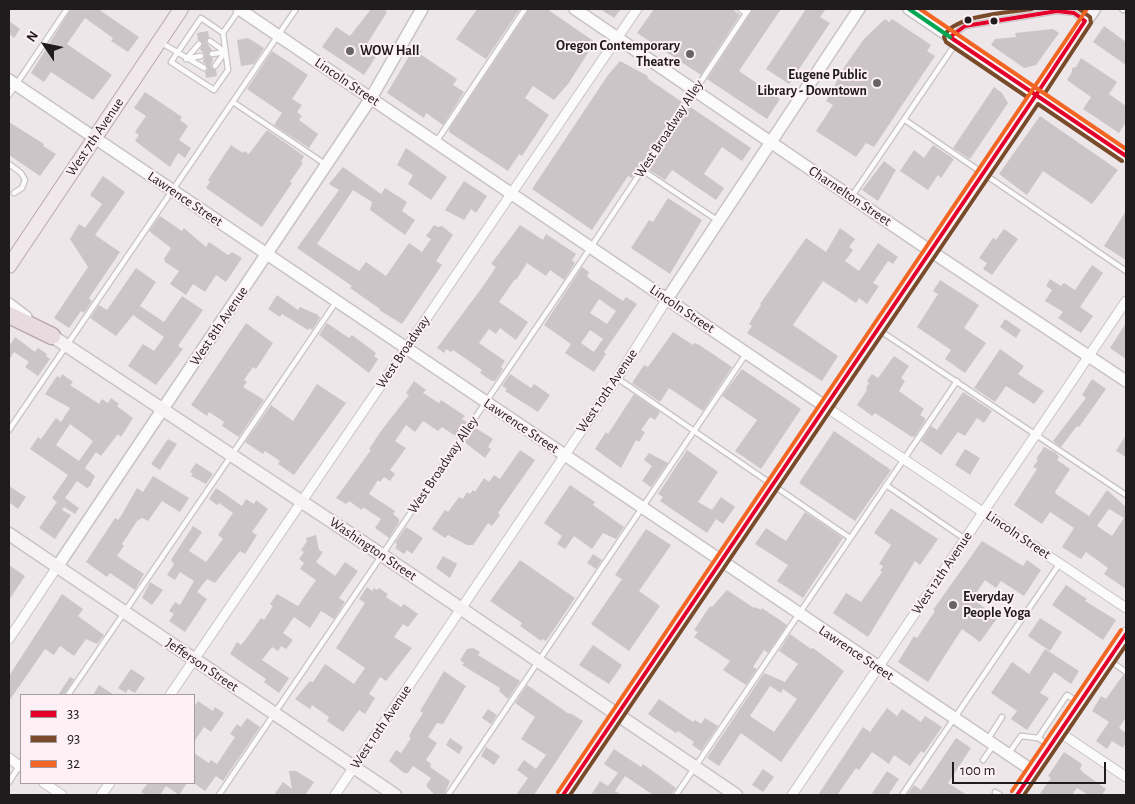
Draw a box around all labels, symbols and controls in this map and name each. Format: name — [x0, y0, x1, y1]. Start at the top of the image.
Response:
unlabelled marker — [963, 15, 973, 25]
unlabelled marker — [989, 16, 999, 26]
north arrow — [20, 20, 70, 70]
text: N — [24, 29, 41, 45]
place label: Oregon Contemporary Theatre — [556, 38, 680, 70]
place label: WOW Hall — [360, 43, 419, 59]
marker: WOW Hall — [344, 45, 356, 57]
marker: Oregon Contemporary Theatre — [684, 48, 696, 60]
street label: Lincoln Street — [311, 54, 383, 110]
place label: Eugene Public Library - Downtown — [757, 67, 867, 100]
street label: West Broadway Alley — [631, 77, 707, 181]
marker: Eugene Public Library - Downtown — [871, 77, 883, 89]
street label: West 7th Avenue — [63, 95, 127, 179]
street label: Charnelton Street — [805, 162, 895, 230]
street label: Lawrence Street — [144, 168, 226, 230]
street label: Lincoln Street — [646, 281, 718, 337]
street label: West 8th Avenue — [186, 283, 252, 369]
street label: West Broadway — [372, 312, 434, 392]
street label: West 10th Avenue — [573, 346, 641, 436]
street label: Lawrence Street — [480, 395, 562, 457]
street label: West Broadway Alley — [404, 413, 482, 517]
street label: Lincoln Street — [982, 507, 1054, 563]
street label: Washington Street — [326, 514, 420, 584]
street label: West 12th Avenue — [908, 528, 976, 618]
place label: Everyday People Yoga — [963, 589, 1031, 622]
marker: Everyday People Yoga — [947, 599, 959, 611]
street label: Lawrence Street — [815, 622, 897, 684]
street label: Jefferson Street — [162, 635, 242, 695]
street label: West 10th Avenue — [347, 682, 415, 772]
legend — [20, 694, 195, 784]
text: 33 — [67, 706, 79, 721]
text: 93 — [67, 731, 80, 746]
scale bar — [955, 752, 1109, 784]
text: 32 — [67, 756, 80, 771]
text: 100 m — [960, 763, 995, 778]

